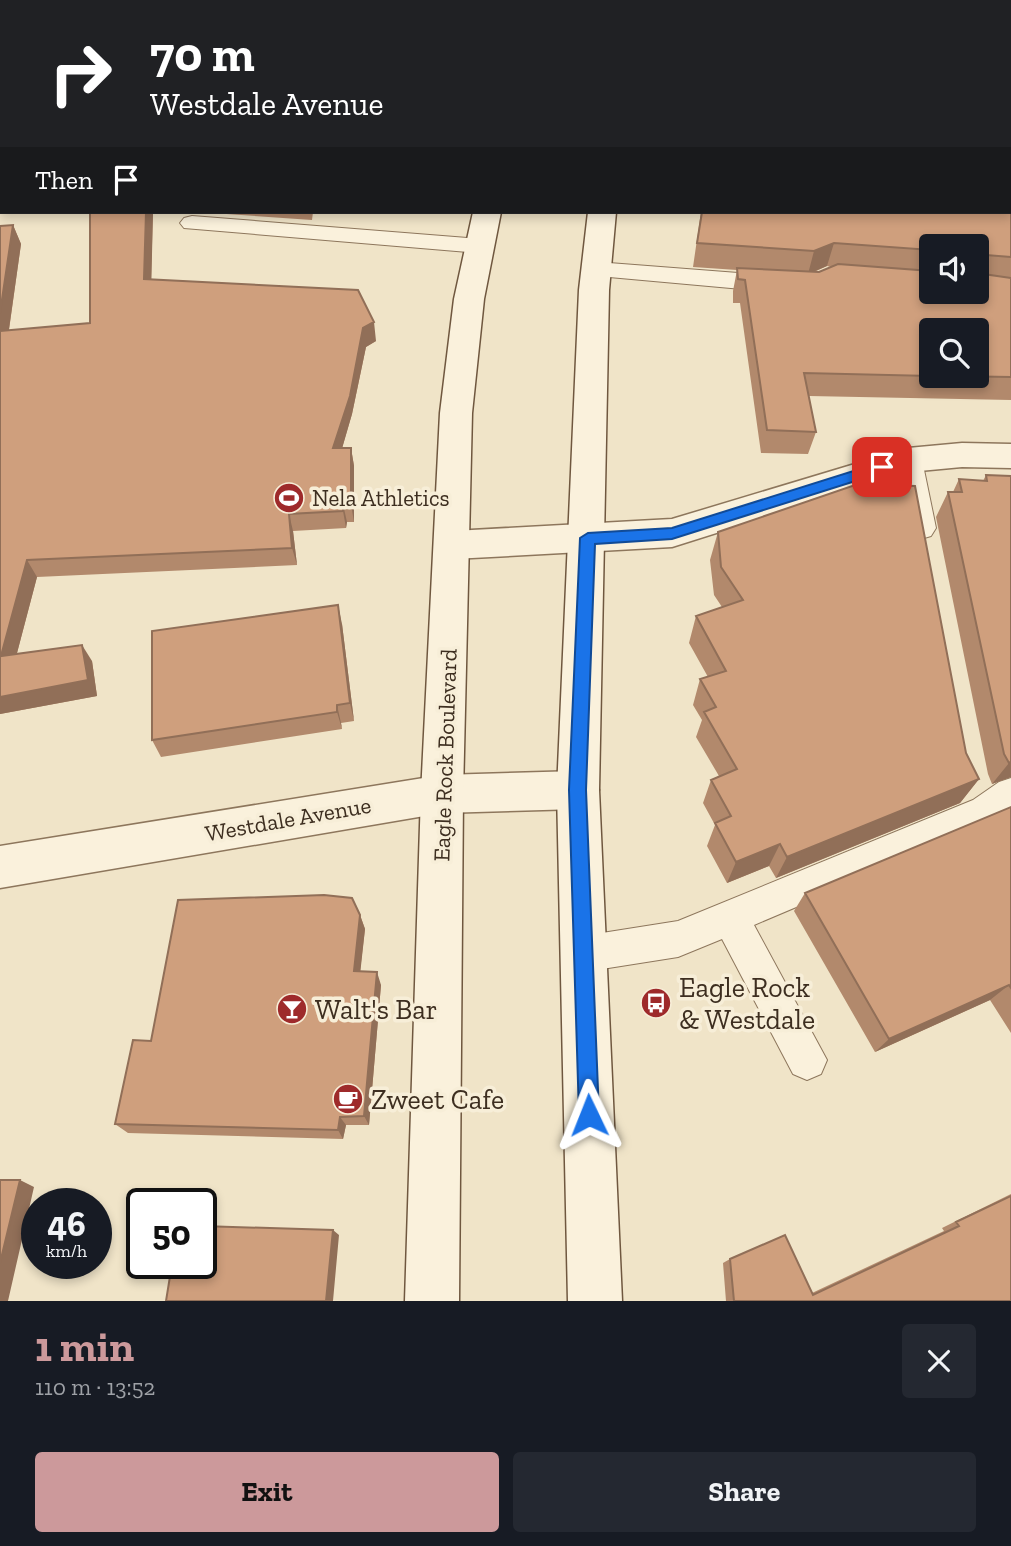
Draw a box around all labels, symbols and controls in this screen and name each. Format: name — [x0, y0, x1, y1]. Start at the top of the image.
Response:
text: 70 m — [150, 25, 255, 84]
icon: right — [35, 28, 126, 119]
text: Westdale Avenue — [150, 85, 384, 123]
icon: arrive — [107, 161, 145, 199]
text: Then — [35, 164, 93, 196]
map controls — [919, 234, 989, 388]
button: sound — [919, 234, 989, 304]
button: search — [919, 318, 989, 388]
pin — [852, 437, 912, 497]
icon: arrive — [863, 448, 901, 486]
sports icon: Nela Athletics — [272, 481, 306, 515]
place label: Nela Athletics — [312, 484, 450, 512]
street label: Eagle Rock Boulevard — [427, 648, 463, 862]
street label: Westdale Avenue — [203, 791, 373, 847]
place label: Eagle Rock & Westdale — [679, 971, 815, 1036]
bus stop icon: Eagle Rock & Westdale — [639, 986, 673, 1020]
bar icon: Walt's Bar — [275, 992, 309, 1026]
place label: Walt's Bar — [315, 993, 437, 1026]
position arrow — [552, 1078, 626, 1152]
cafe icon: Zweet Cafe — [331, 1082, 365, 1116]
place label: Zweet Cafe — [371, 1083, 504, 1116]
speed limit sign: 50 — [126, 1188, 217, 1279]
text: 46 — [47, 1203, 86, 1245]
text: km/h — [46, 1240, 87, 1262]
text: 1 min — [35, 1321, 134, 1372]
button: close — [902, 1324, 976, 1398]
text: 110 m · 13:52 — [35, 1373, 155, 1401]
button: Exit — [35, 1452, 499, 1532]
button: Share — [513, 1452, 976, 1532]

